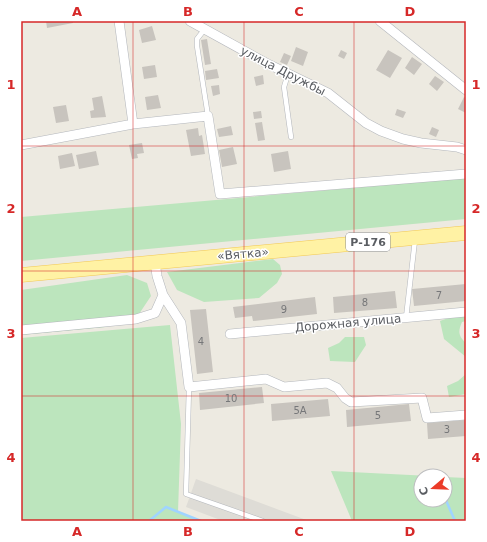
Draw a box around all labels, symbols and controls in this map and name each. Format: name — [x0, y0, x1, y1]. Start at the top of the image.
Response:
text: A — [72, 4, 82, 19]
text: B — [183, 4, 193, 19]
text: C — [294, 4, 304, 19]
text: D — [405, 4, 416, 19]
street label: улица Дружбы — [238, 43, 328, 99]
text: 1 — [6, 77, 16, 92]
text: 1 — [471, 77, 481, 92]
text: 2 — [6, 201, 16, 216]
text: 2 — [471, 201, 481, 216]
road number: Р-176 — [346, 233, 390, 251]
street label: «Вятка» — [217, 245, 269, 263]
house number: 7 — [436, 290, 442, 301]
house number: 8 — [362, 297, 368, 308]
house number: 9 — [281, 304, 287, 315]
street label: Дорожная улица — [294, 311, 402, 335]
text: 3 — [6, 326, 16, 341]
text: 3 — [471, 326, 481, 341]
house number: 4 — [198, 336, 204, 347]
house number: 10 — [225, 393, 237, 404]
house number: 5А — [293, 405, 307, 416]
house number: 5 — [375, 410, 381, 421]
house number: 3 — [444, 424, 450, 435]
text: 4 — [6, 450, 16, 465]
text: 4 — [471, 450, 481, 465]
north arrow — [413, 468, 453, 508]
text: С — [417, 485, 431, 497]
text: A — [72, 524, 82, 539]
text: B — [183, 524, 193, 539]
text: C — [294, 524, 304, 539]
text: D — [405, 524, 416, 539]

